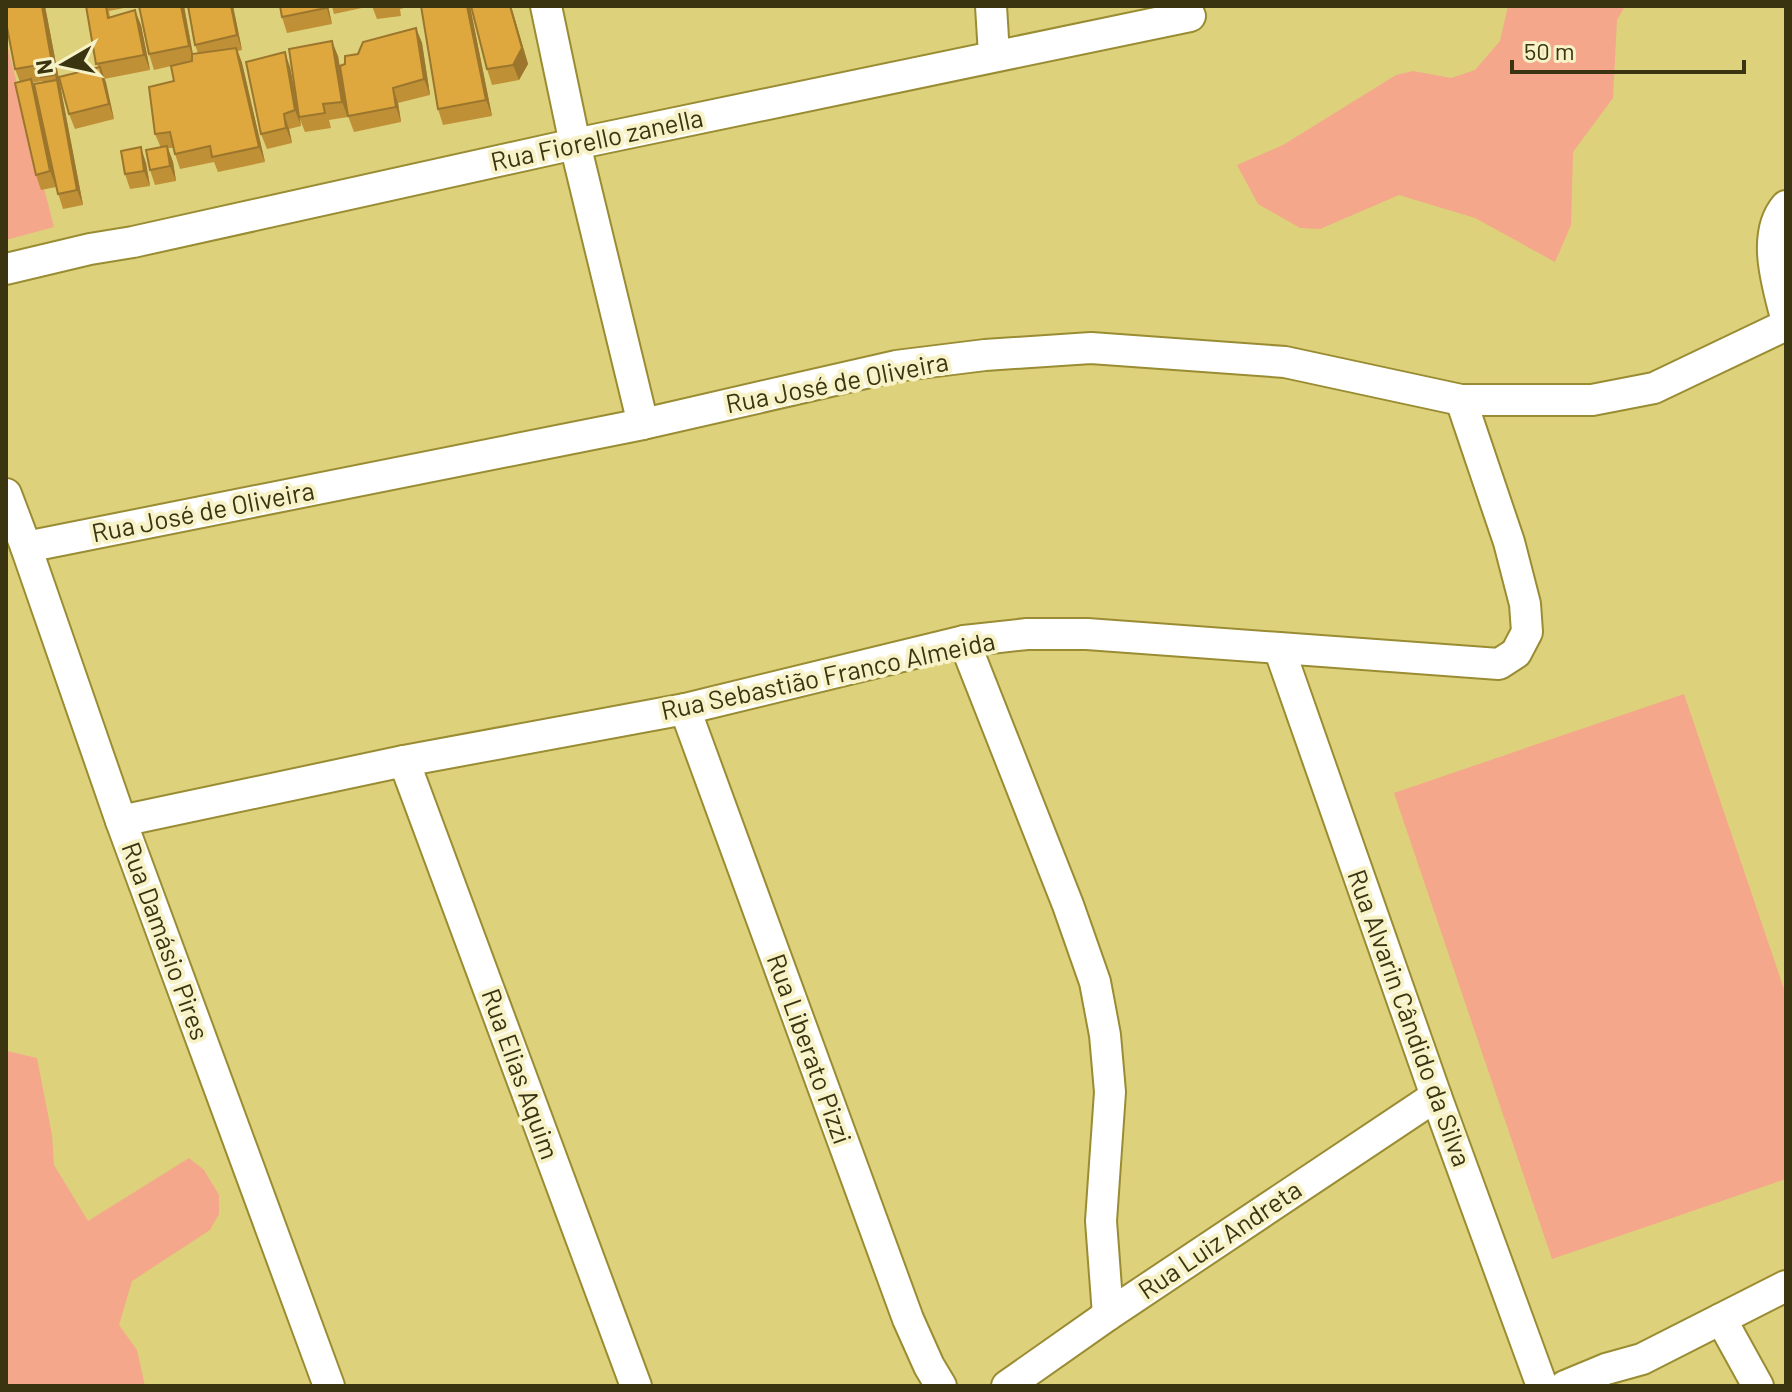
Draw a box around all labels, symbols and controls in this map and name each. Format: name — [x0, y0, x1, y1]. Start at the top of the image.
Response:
north arrow — [24, 24, 104, 104]
scale bar — [1512, 24, 1744, 74]
text: 50 m — [1524, 36, 1575, 65]
text: N — [29, 58, 57, 77]
street label: Rua Fiorello zanella — [488, 101, 706, 176]
street label: Rua José de Oliveira — [723, 345, 951, 418]
street label: Rua José de Oliveira — [89, 474, 317, 547]
street label: Rua Sebastião Franco Almeida — [658, 624, 998, 725]
street label: Rua Damásio Pires — [116, 837, 217, 1044]
street label: Rua Alvarin Cândido da Silva — [1342, 865, 1479, 1170]
street label: Rua Liberato Pizzi — [762, 949, 859, 1148]
street label: Rua Elias Aquim — [476, 984, 567, 1163]
street label: Rua Luiz Andreta — [1132, 1173, 1307, 1305]

